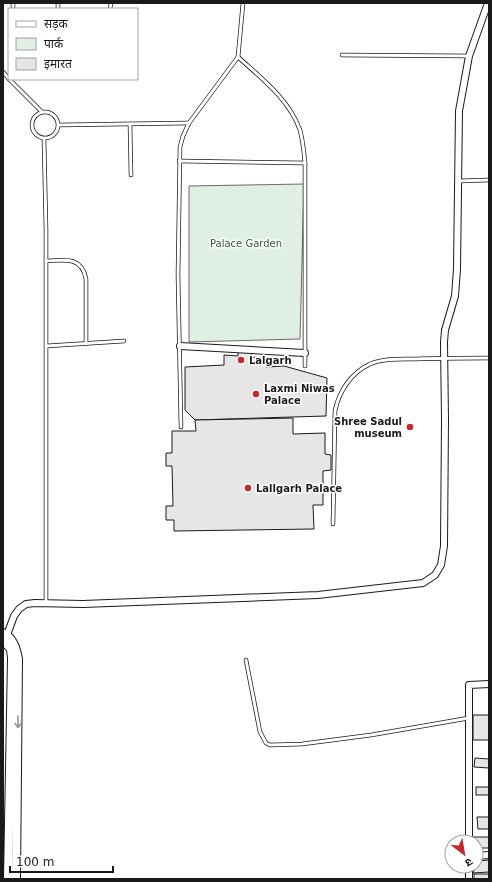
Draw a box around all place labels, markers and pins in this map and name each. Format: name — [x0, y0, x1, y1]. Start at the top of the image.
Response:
marker: Lalgarh — [236, 355, 246, 365]
place label: Lalgarh — [249, 355, 292, 366]
place label: Laxmi Niwas Palace — [264, 383, 335, 406]
marker: Laxmi Niwas Palace — [251, 389, 261, 399]
place label: Shree Sadul museum — [334, 416, 402, 439]
marker: Shree Sadul museum — [405, 422, 415, 432]
marker: Lallgarh Palace — [243, 483, 253, 493]
place label: Lallgarh Palace — [256, 483, 342, 494]

